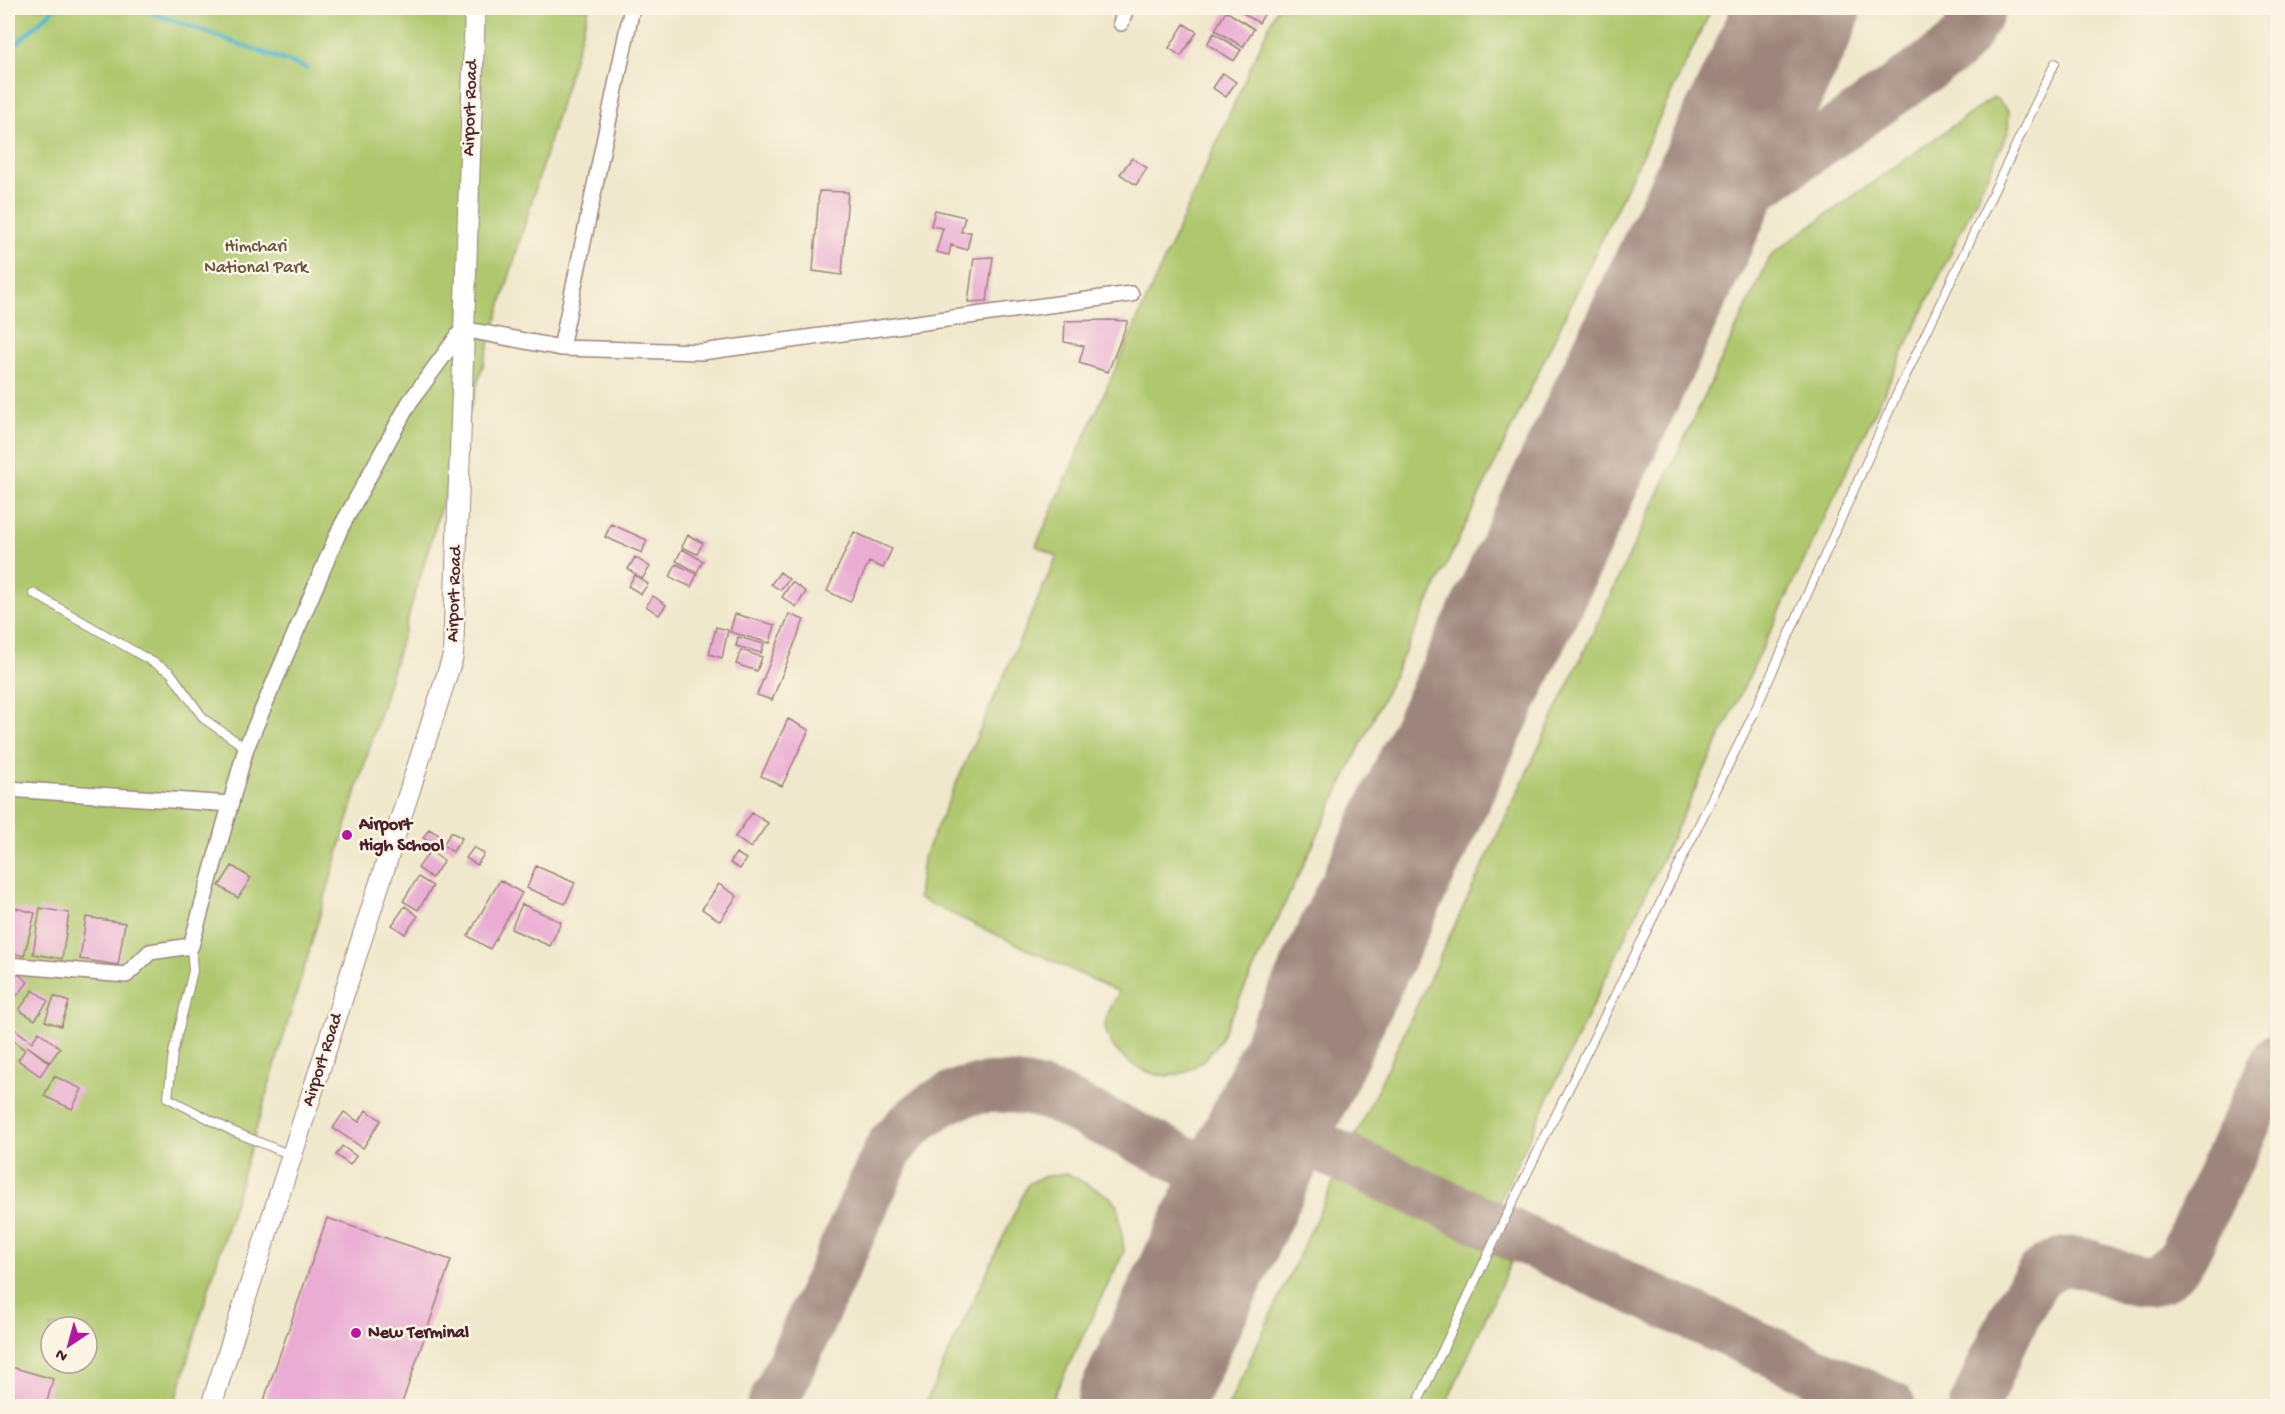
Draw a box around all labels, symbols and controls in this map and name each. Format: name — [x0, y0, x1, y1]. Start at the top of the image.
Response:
street label: Airport Road — [459, 58, 483, 157]
park label: Himchari National Park — [204, 237, 310, 279]
street label: Airport Road — [443, 544, 467, 643]
place label: Airport High School — [358, 815, 444, 857]
marker: Airport High School — [340, 828, 354, 842]
street label: Airport Road — [298, 1010, 348, 1109]
north arrow — [39, 1315, 99, 1375]
place label: New Terminal — [368, 1323, 469, 1344]
marker: New Terminal — [349, 1326, 363, 1340]
text: N — [52, 1343, 72, 1365]

